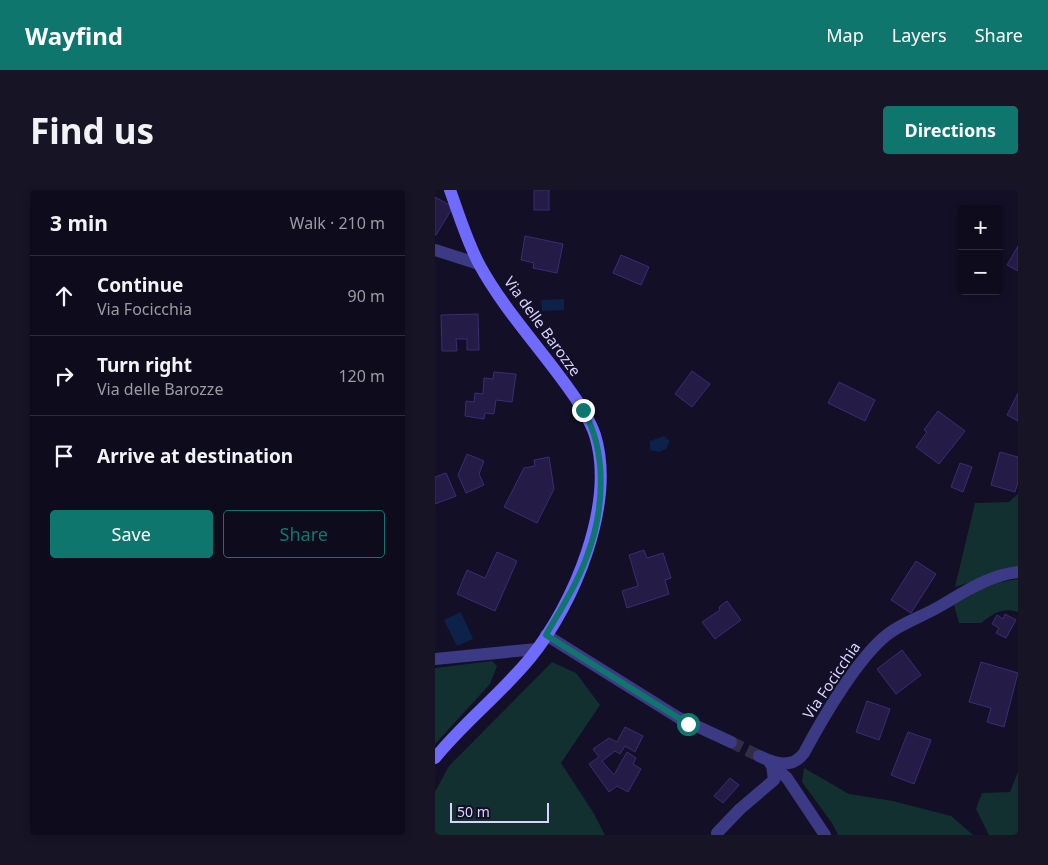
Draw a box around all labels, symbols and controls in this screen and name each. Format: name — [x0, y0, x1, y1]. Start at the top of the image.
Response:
text: Wayfind — [25, 19, 123, 52]
text: Map — [826, 23, 864, 47]
text: Layers — [892, 23, 947, 47]
text: Share — [975, 23, 1023, 47]
button: Directions — [883, 106, 1018, 154]
text: Find us — [30, 107, 154, 154]
map controls — [958, 205, 1003, 295]
button: + — [958, 205, 1003, 250]
text: 3 min — [50, 209, 108, 237]
text: Walk · 210 m — [290, 212, 385, 234]
button: − — [958, 250, 1003, 295]
text: Continue — [97, 272, 183, 298]
street label: Via delle Barozze — [500, 272, 586, 380]
icon: ahead — [50, 282, 78, 310]
text: 90 m — [348, 285, 385, 307]
text: Via Focicchia — [97, 298, 192, 320]
text: Turn right — [97, 352, 192, 378]
icon: right — [50, 362, 78, 390]
text: 120 m — [338, 365, 385, 387]
text: Via delle Barozze — [97, 378, 223, 400]
route end — [572, 399, 595, 422]
icon: arrive — [50, 442, 78, 470]
text: Arrive at destination — [97, 443, 293, 469]
button: Save — [50, 510, 213, 558]
button: Share — [223, 510, 385, 558]
street label: Via Focicchia — [798, 637, 864, 723]
route start — [677, 713, 700, 736]
scale bar — [450, 800, 549, 823]
text: 50 m — [457, 802, 490, 821]

